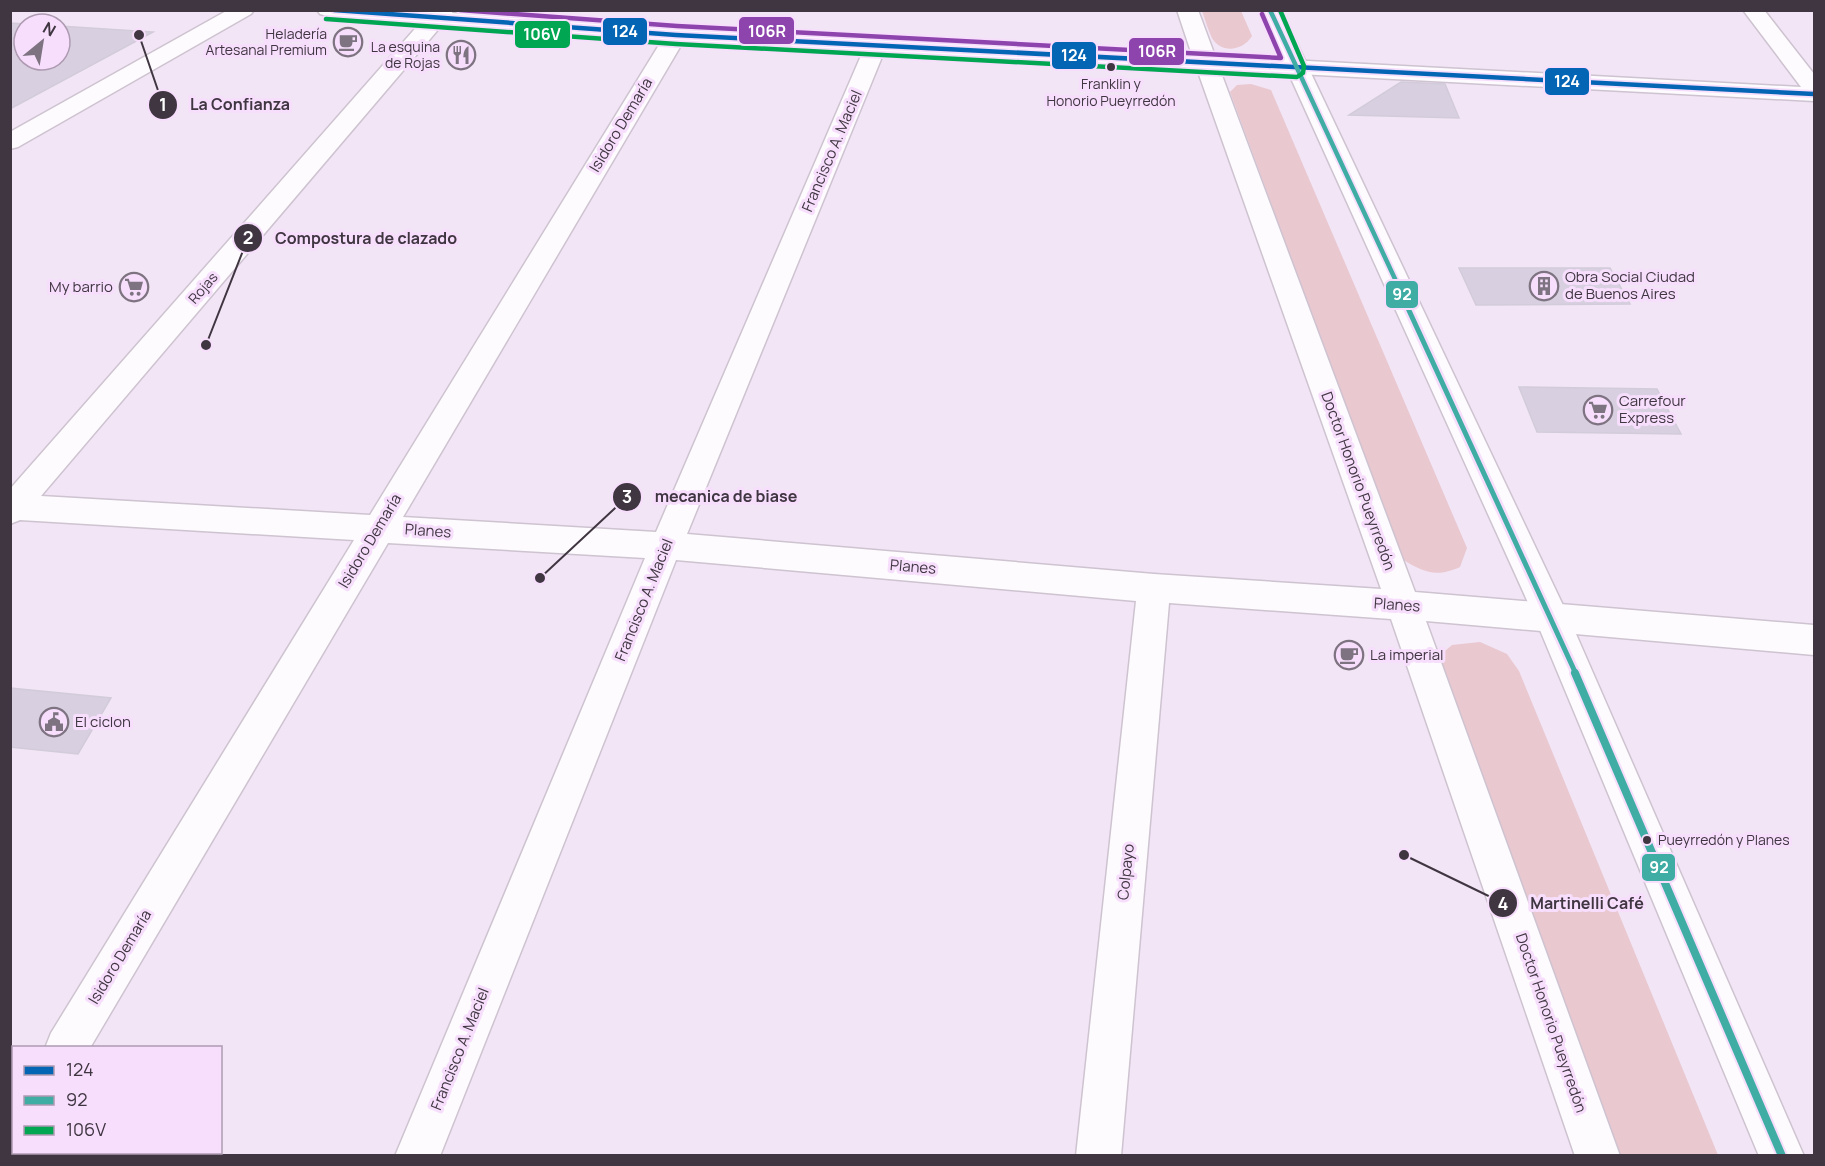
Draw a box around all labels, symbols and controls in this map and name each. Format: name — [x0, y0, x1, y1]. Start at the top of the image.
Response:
north arrow — [12, 12, 72, 72]
line badge: 106R — [738, 16, 795, 45]
text: N — [39, 17, 60, 41]
line badge: 124 — [602, 17, 648, 46]
line badge: 106V — [514, 20, 571, 49]
text: 124 — [612, 20, 638, 42]
text: 106R — [748, 20, 786, 42]
text: 106V — [523, 23, 562, 45]
place label: Heladería Artesanal Premium — [206, 24, 327, 59]
cafe icon: Heladería Artesanal Premium — [332, 26, 364, 58]
place label: La esquina de Rojas — [371, 37, 440, 72]
line badge: 106R — [1128, 37, 1185, 66]
restaurant icon: La esquina de Rojas — [445, 39, 477, 71]
text: 106R — [1138, 40, 1176, 62]
line badge: 124 — [1051, 41, 1097, 70]
text: 124 — [1061, 44, 1087, 66]
marker: Franklin y Honorio Pueyrredón — [1105, 61, 1117, 73]
line badge: 124 — [1544, 67, 1590, 96]
text: 124 — [1554, 70, 1580, 92]
street label: Isidoro Demaría — [584, 74, 657, 176]
place label: Franklin y Honorio Pueyrredón — [1046, 74, 1176, 110]
street label: Francisco A. Maciel — [796, 87, 867, 215]
callout: La Confianza — [148, 88, 302, 122]
text: 1 — [159, 92, 167, 116]
text: La Confianza — [190, 93, 290, 115]
callout: Compostura de clazado — [233, 221, 469, 255]
text: 2 — [243, 225, 253, 249]
text: Compostura de clazado — [275, 227, 457, 249]
place label: Obra Social Ciudad de Buenos Aires — [1565, 266, 1695, 304]
street label: Rojas — [184, 268, 222, 307]
building icon: Obra Social Ciudad de Buenos Aires — [1528, 270, 1560, 302]
supermarket icon: My barrio — [118, 271, 150, 303]
place label: My barrio — [49, 276, 113, 297]
line badge: 92 — [1385, 280, 1419, 309]
text: 92 — [1392, 283, 1412, 305]
street label: Doctor Honorio Pueyrredón — [1316, 389, 1401, 573]
place label: Carrefour Express — [1619, 390, 1686, 428]
supermarket icon: Carrefour Express — [1582, 394, 1614, 426]
callout: mecanica de biase — [612, 480, 809, 514]
text: 3 — [622, 484, 632, 508]
text: mecanica de biase — [655, 485, 798, 507]
street label: Isidoro Demaría — [333, 490, 406, 592]
street label: Planes — [404, 518, 452, 543]
street label: Francisco A. Maciel — [609, 535, 678, 664]
street label: Planes — [889, 554, 937, 579]
street label: Planes — [1373, 592, 1421, 617]
cafe icon: La imperial — [1333, 639, 1365, 671]
place label: La imperial — [1370, 644, 1444, 665]
public building icon: El ciclon — [38, 706, 70, 738]
place label: El ciclon — [75, 711, 131, 732]
place label: Pueyrredón y Planes — [1658, 830, 1790, 849]
marker: Pueyrredón y Planes — [1641, 834, 1653, 846]
street label: Colpayo — [1112, 843, 1139, 901]
line badge: 92 — [1641, 853, 1676, 882]
text: 92 — [1649, 856, 1669, 878]
callout: Martinelli Café — [1488, 886, 1656, 920]
text: 4 — [1498, 891, 1509, 915]
text: Martinelli Café — [1530, 892, 1644, 914]
street label: Isidoro Demaría — [83, 906, 156, 1008]
street label: Doctor Honorio Pueyrredón — [1511, 930, 1592, 1115]
street label: Francisco A. Maciel — [425, 984, 494, 1113]
legend — [12, 1046, 222, 1154]
text: 124 — [66, 1057, 94, 1081]
text: 92 — [66, 1087, 87, 1111]
text: 106V — [66, 1117, 106, 1141]

